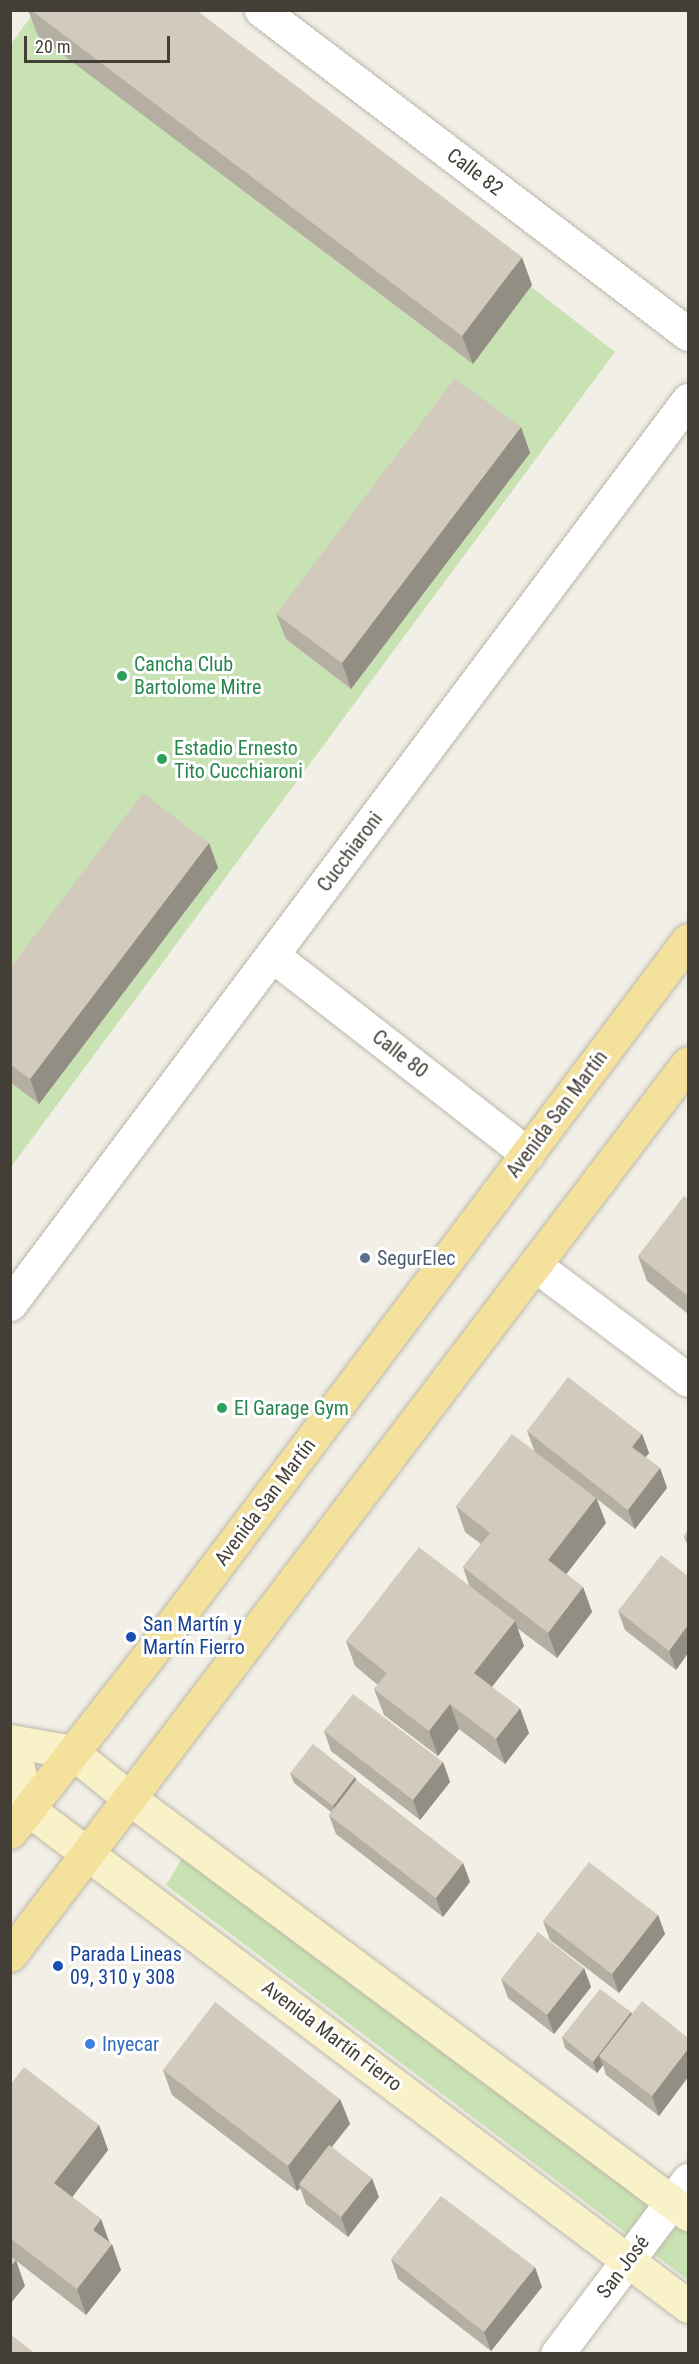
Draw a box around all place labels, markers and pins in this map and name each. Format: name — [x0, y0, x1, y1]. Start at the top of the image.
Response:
place label: Cancha Club Bartolome Mitre — [134, 652, 261, 699]
marker: Cancha Club Bartolome Mitre — [115, 669, 129, 683]
place label: Estadio Ernesto Tito Cucchiaroni — [174, 736, 303, 783]
marker: Estadio Ernesto Tito Cucchiaroni — [155, 752, 169, 766]
place label: SegurElec — [377, 1246, 456, 1270]
marker: SegurElec — [358, 1251, 372, 1265]
place label: El Garage Gym — [234, 1396, 349, 1420]
marker: El Garage Gym — [215, 1401, 229, 1415]
place label: San Martín y Martín Fierro — [143, 1613, 245, 1660]
marker: San Martín y Martín Fierro — [124, 1630, 138, 1644]
place label: Parada Lineas 09, 310 y 308 — [70, 1942, 182, 1989]
marker: Parada Lineas 09, 310 y 308 — [51, 1959, 65, 1973]
place label: Inyecar — [102, 2032, 159, 2056]
marker: Inyecar — [83, 2037, 97, 2051]

